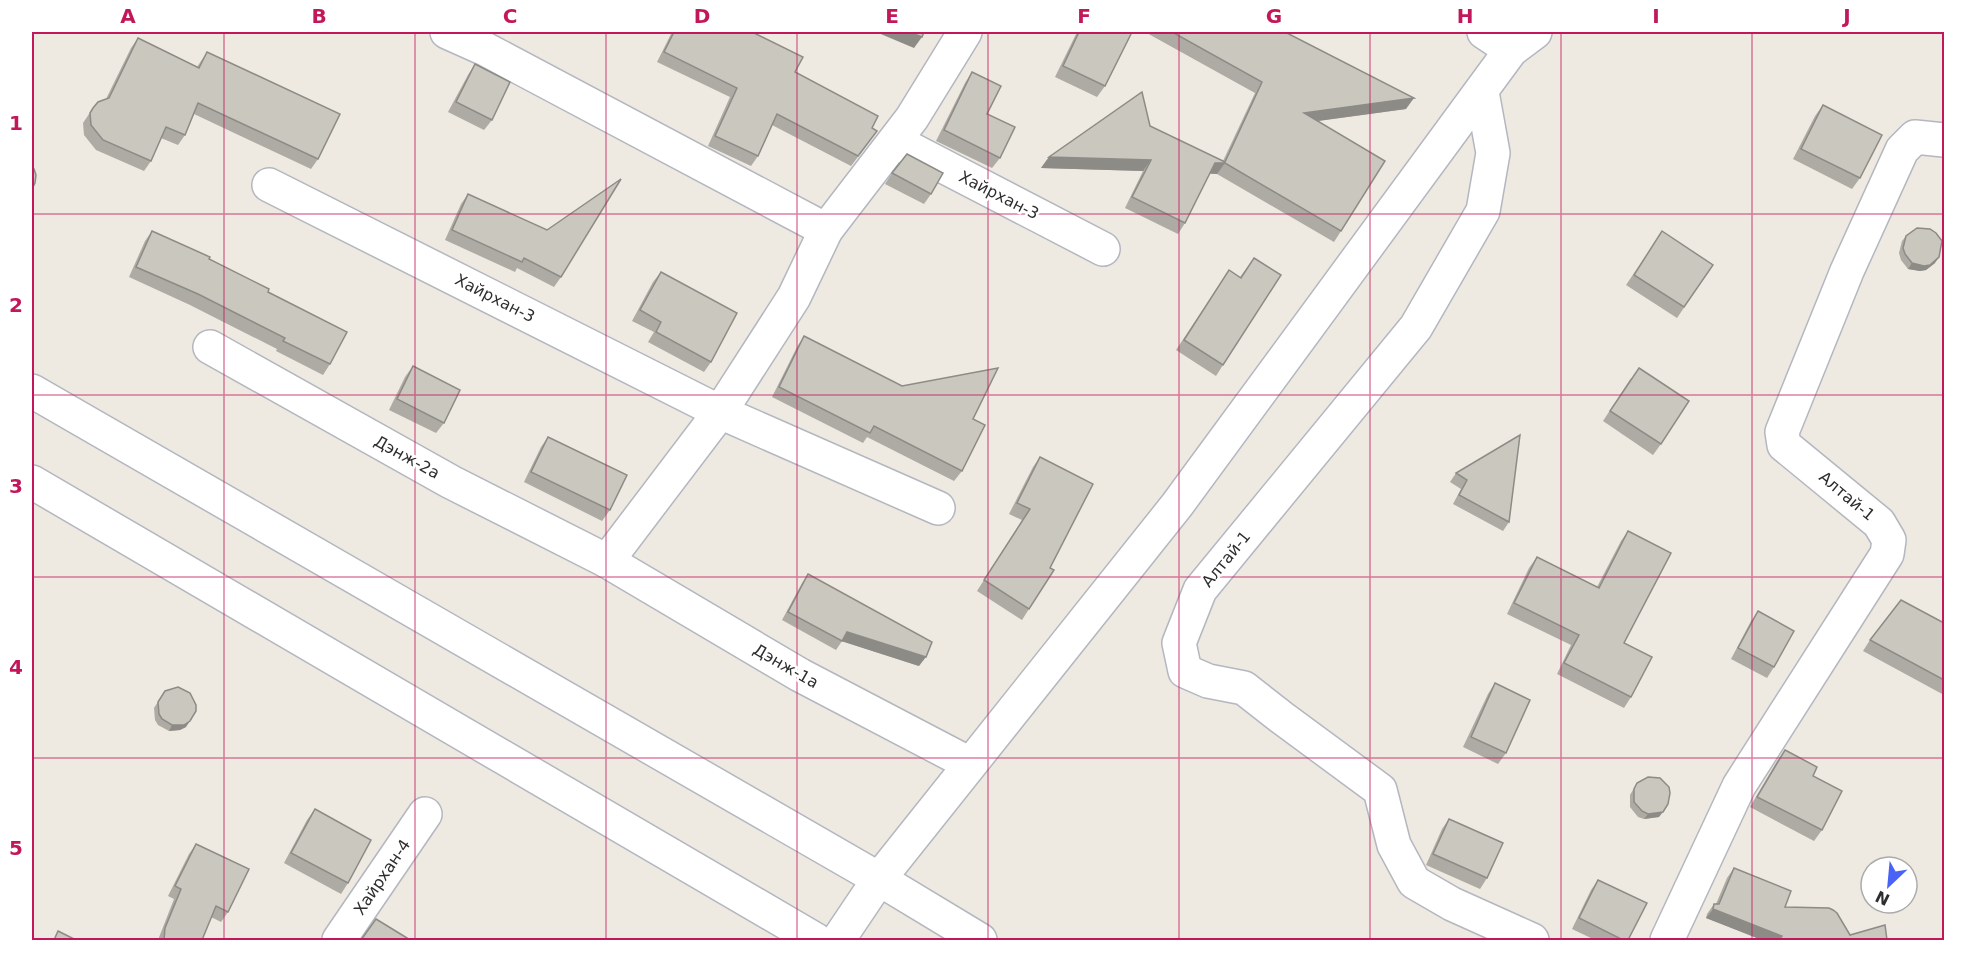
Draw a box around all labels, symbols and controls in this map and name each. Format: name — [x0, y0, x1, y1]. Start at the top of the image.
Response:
text: A — [120, 4, 136, 28]
text: B — [311, 4, 327, 28]
text: C — [503, 4, 517, 28]
text: D — [694, 4, 710, 28]
text: E — [885, 4, 899, 28]
text: F — [1077, 4, 1091, 28]
text: G — [1266, 4, 1282, 28]
text: H — [1457, 4, 1473, 28]
text: I — [1652, 4, 1660, 28]
text: J — [1841, 4, 1851, 28]
text: 1 — [9, 111, 23, 135]
street label: Хайрхан-3 — [956, 167, 1042, 223]
street label: Хайрхан-3 — [452, 270, 538, 326]
text: 2 — [9, 293, 23, 317]
street label: Дэнж-2а — [371, 431, 443, 483]
street label: Алтай-1 — [1815, 467, 1879, 525]
text: 3 — [9, 474, 23, 498]
street label: Алтай-1 — [1198, 527, 1254, 591]
street label: Дэнж-1а — [750, 640, 822, 692]
text: 4 — [9, 655, 23, 679]
text: 5 — [9, 836, 23, 860]
street label: Хайрхан-4 — [350, 836, 414, 918]
north arrow — [1859, 855, 1919, 915]
text: N — [1872, 887, 1893, 910]

